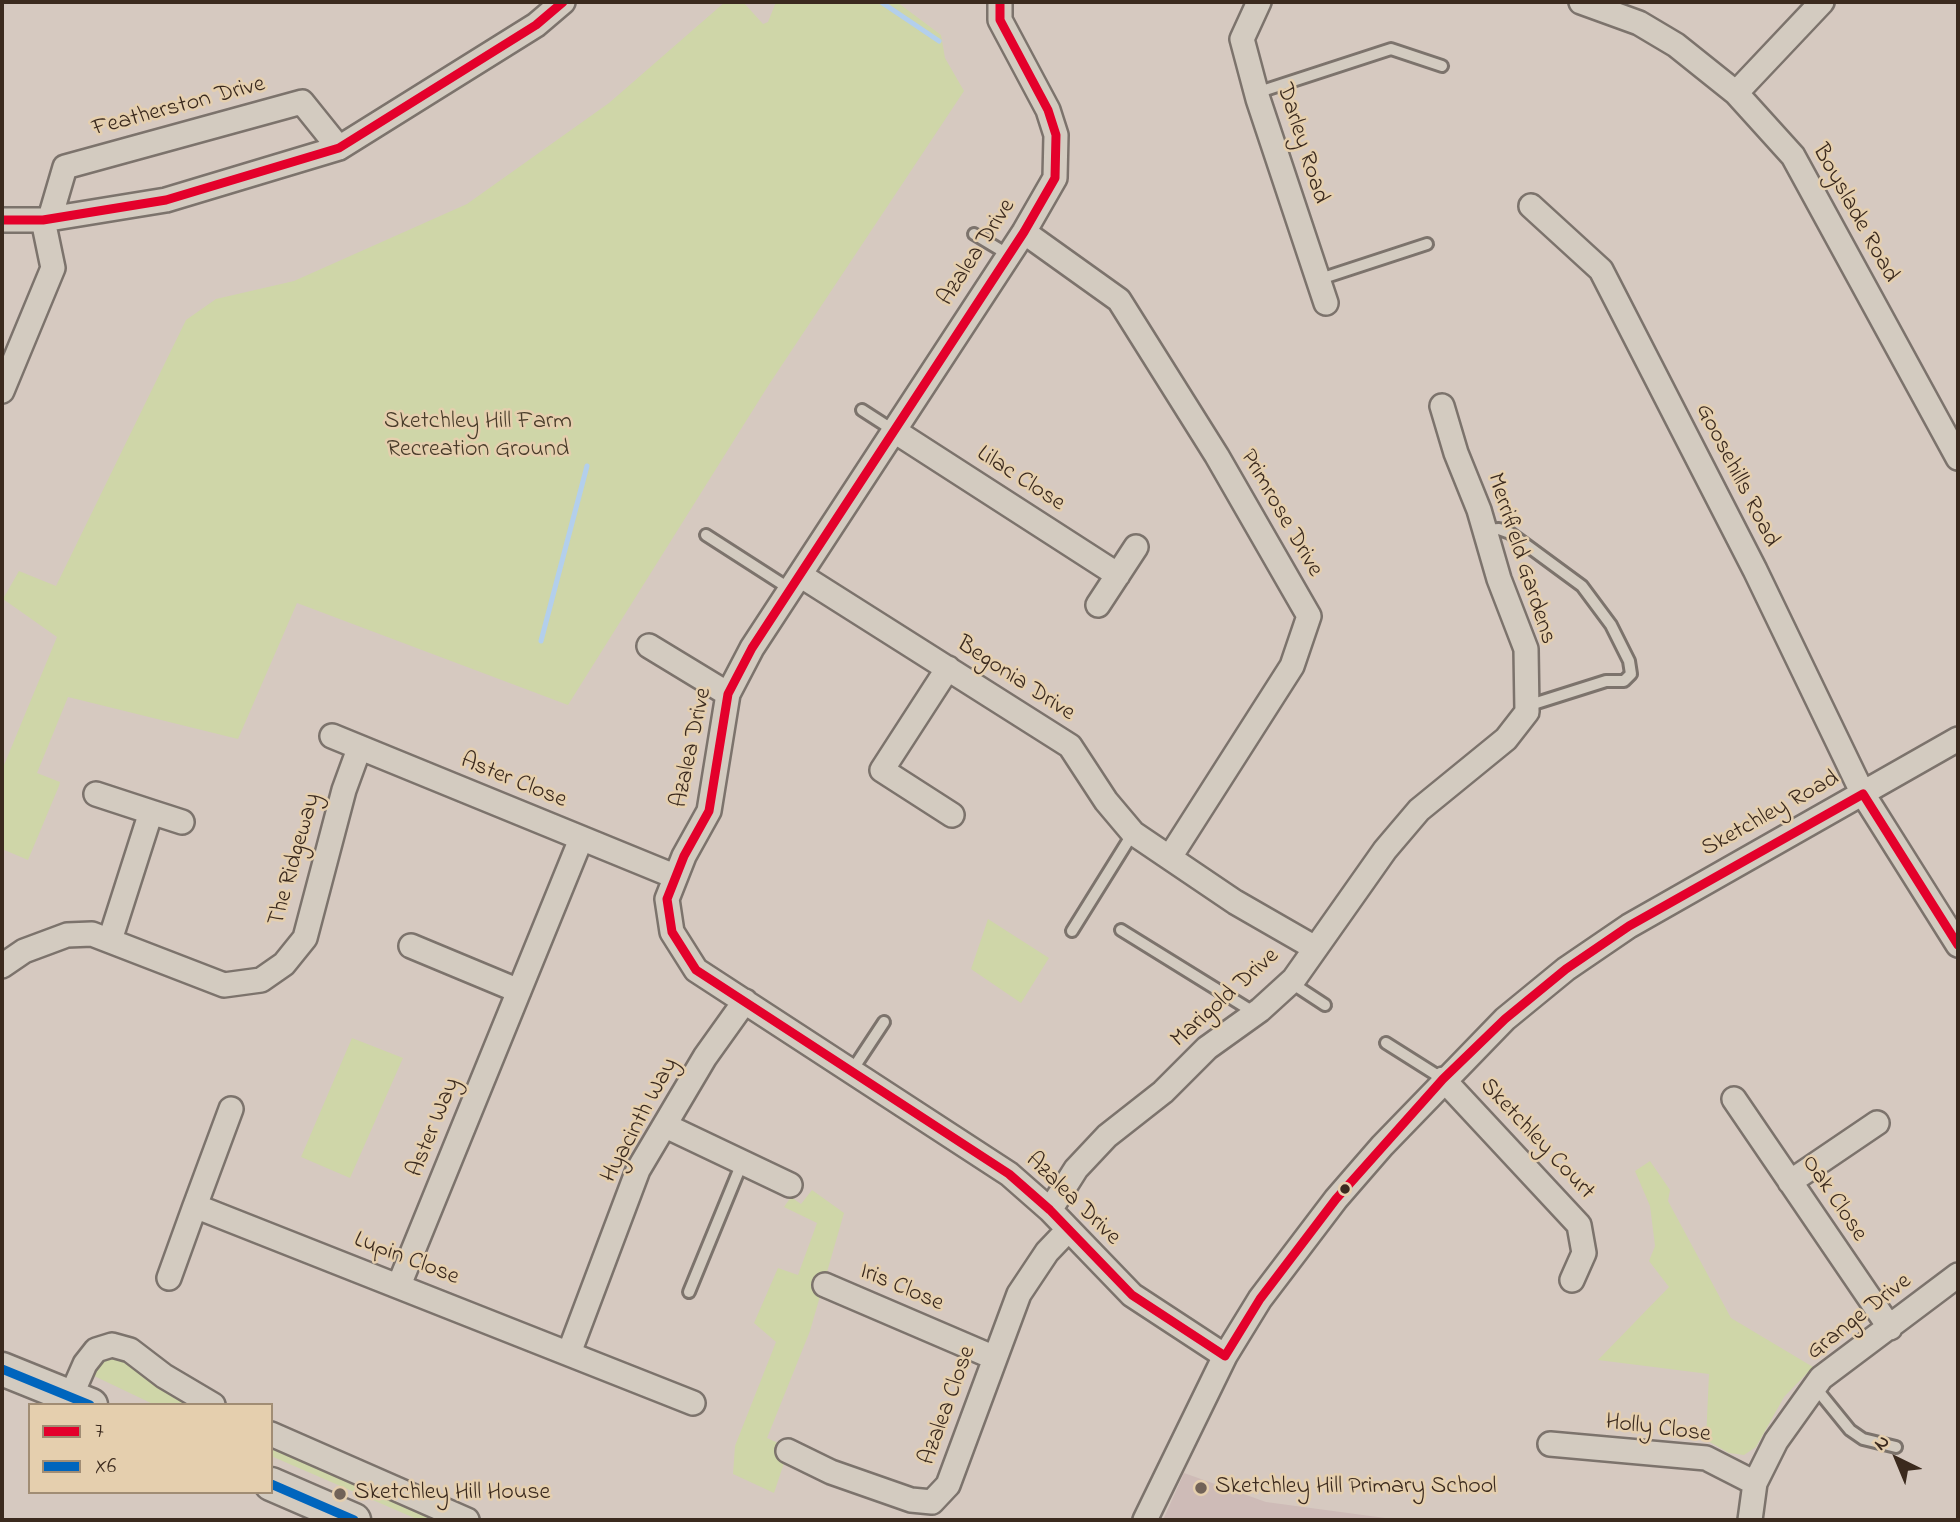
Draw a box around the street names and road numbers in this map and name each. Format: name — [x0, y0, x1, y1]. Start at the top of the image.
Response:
street label: Featherston Drive — [89, 71, 269, 145]
street label: Darley Road — [1268, 80, 1334, 208]
street label: Boyslade Road — [1804, 140, 1904, 288]
street label: Azalea Drive — [933, 194, 1023, 312]
street label: Goosehills Road — [1687, 399, 1785, 553]
street label: Lilac Close — [970, 441, 1070, 519]
street label: Primrose Drive — [1232, 445, 1328, 583]
street label: Merrifield Gardens — [1479, 470, 1561, 648]
street label: Begonia Drive — [950, 631, 1080, 729]
street label: Azalea Drive — [666, 686, 720, 810]
street label: Aster Close — [456, 748, 570, 816]
street label: Sketchley Road — [1697, 765, 1845, 865]
street label: The Ridgeway — [263, 790, 329, 930]
street label: Marigold Drive — [1166, 943, 1286, 1055]
street label: Hyacinth Way — [596, 1054, 686, 1188]
street label: Sketchley Court — [1472, 1073, 1600, 1207]
street label: Aster Way — [402, 1074, 468, 1182]
street label: Azalea Drive — [1018, 1147, 1126, 1253]
street label: Oak Close — [1794, 1150, 1872, 1248]
street label: Lupin Close — [349, 1227, 463, 1293]
street label: Iris Close — [855, 1258, 947, 1320]
street label: Grange Drive — [1802, 1268, 1918, 1368]
street label: Azalea Close — [914, 1343, 984, 1469]
street label: Holly Close — [1604, 1409, 1712, 1451]

